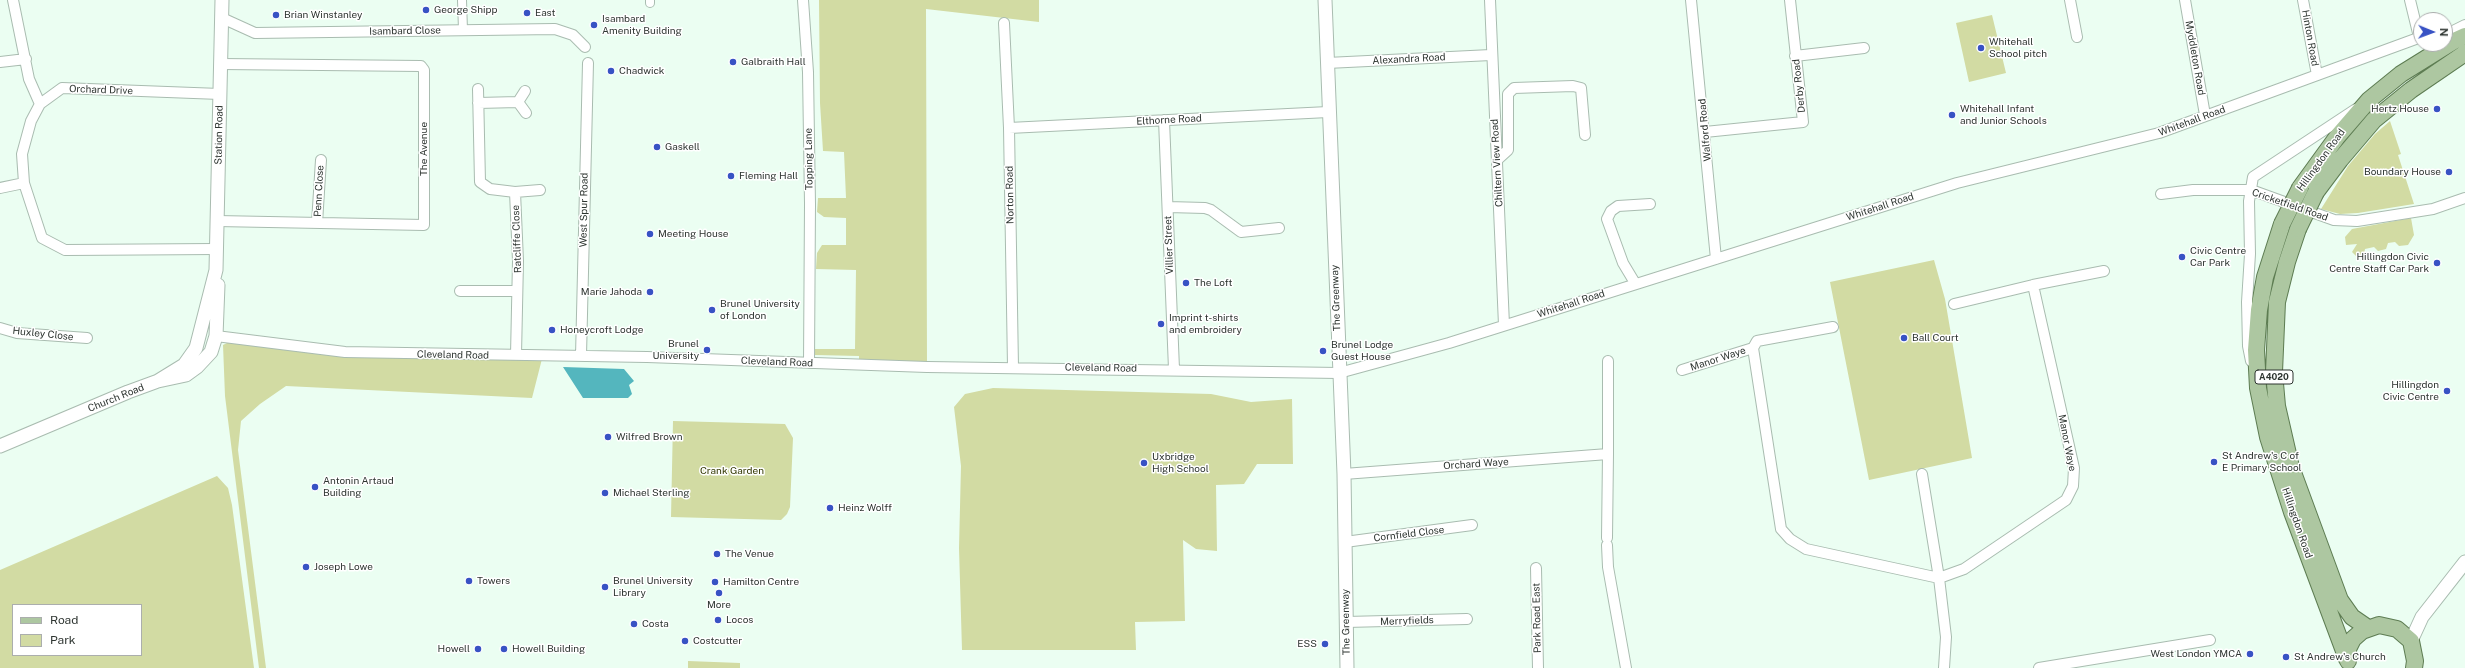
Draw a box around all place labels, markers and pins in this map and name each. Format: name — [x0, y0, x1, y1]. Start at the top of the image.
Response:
place label: George Shipp — [434, 4, 497, 16]
marker: George Shipp — [421, 5, 431, 15]
place label: East — [535, 7, 555, 19]
marker: East — [522, 8, 532, 18]
place label: Brian Winstanley — [284, 9, 362, 21]
marker: Brian Winstanley — [271, 10, 281, 20]
place label: Isambard Amenity Building — [602, 13, 682, 36]
marker: Isambard Amenity Building — [589, 20, 599, 30]
place label: Whitehall School pitch — [1989, 36, 2047, 60]
marker: Whitehall School pitch — [1976, 43, 1986, 53]
place label: Galbraith Hall — [741, 56, 806, 68]
marker: Galbraith Hall — [728, 57, 738, 67]
place label: Chadwick — [619, 65, 664, 77]
marker: Chadwick — [606, 66, 616, 76]
place label: Whitehall Infant and Junior Schools — [1960, 103, 2047, 126]
place label: Hertz House — [2371, 103, 2429, 115]
marker: Hertz House — [2432, 104, 2442, 114]
marker: Whitehall Infant and Junior Schools — [1947, 110, 1957, 120]
place label: Gaskell — [665, 141, 700, 153]
marker: Gaskell — [652, 142, 662, 152]
place label: Boundary House — [2364, 166, 2441, 178]
marker: Boundary House — [2444, 167, 2454, 177]
place label: Fleming Hall — [739, 170, 798, 182]
marker: Fleming Hall — [726, 171, 736, 181]
place label: Meeting House — [658, 228, 728, 240]
marker: Meeting House — [645, 229, 655, 239]
place label: Civic Centre Car Park — [2190, 245, 2246, 268]
place label: Hillingdon Civic Centre Staff Car Park — [2329, 251, 2429, 274]
marker: Civic Centre Car Park — [2177, 252, 2187, 262]
marker: Hillingdon Civic Centre Staff Car Park — [2432, 258, 2442, 268]
place label: The Loft — [1194, 277, 1232, 289]
marker: The Loft — [1181, 278, 1191, 288]
place label: Marie Jahoda — [581, 286, 642, 298]
marker: Marie Jahoda — [645, 287, 655, 297]
place label: Brunel University of London — [720, 298, 800, 322]
marker: Brunel University of London — [707, 305, 717, 315]
place label: Imprint t-shirts and embroidery — [1169, 312, 1242, 336]
marker: Imprint t-shirts and embroidery — [1156, 319, 1166, 329]
place label: Honeycroft Lodge — [560, 324, 643, 336]
marker: Honeycroft Lodge — [547, 325, 557, 335]
place label: Ball Court — [1912, 332, 1959, 344]
marker: Ball Court — [1899, 333, 1909, 343]
place label: Brunel University — [652, 338, 699, 362]
place label: Brunel Lodge Guest House — [1331, 339, 1393, 362]
marker: Brunel University — [702, 345, 712, 355]
marker: Brunel Lodge Guest House — [1318, 346, 1328, 356]
place label: Hillingdon Civic Centre — [2383, 379, 2439, 402]
marker: Hillingdon Civic Centre — [2442, 386, 2452, 396]
place label: Wilfred Brown — [616, 431, 682, 443]
marker: Wilfred Brown — [603, 432, 613, 442]
place label: St Andrew's C of E Primary School — [2222, 450, 2302, 474]
place label: Uxbridge High School — [1152, 451, 1209, 474]
marker: St Andrew's C of E Primary School — [2209, 457, 2219, 467]
marker: Uxbridge High School — [1139, 458, 1149, 468]
place label: Antonin Artaud Building — [323, 475, 394, 498]
marker: Antonin Artaud Building — [310, 482, 320, 492]
place label: Michael Sterling — [613, 487, 689, 499]
marker: Michael Sterling — [600, 488, 610, 498]
place label: Heinz Wolff — [838, 502, 892, 514]
marker: Heinz Wolff — [825, 503, 835, 513]
place label: The Venue — [725, 548, 774, 560]
marker: The Venue — [712, 549, 722, 559]
place label: Joseph Lowe — [314, 561, 373, 573]
marker: Joseph Lowe — [301, 562, 311, 572]
place label: Towers — [477, 575, 510, 587]
place label: Brunel University Library — [613, 575, 693, 598]
marker: Towers — [464, 576, 474, 586]
place label: Hamilton Centre — [723, 576, 799, 588]
marker: Hamilton Centre — [710, 577, 720, 587]
marker: Brunel University Library — [600, 582, 610, 592]
marker: More — [714, 588, 724, 598]
place label: More — [707, 599, 731, 611]
place label: Locos — [726, 614, 753, 626]
marker: Locos — [713, 615, 723, 625]
place label: Costa — [642, 618, 669, 630]
marker: Costa — [629, 619, 639, 629]
place label: Costcutter — [693, 635, 742, 647]
marker: Costcutter — [680, 636, 690, 646]
place label: ESS — [1297, 638, 1317, 650]
marker: ESS — [1320, 639, 1330, 649]
place label: Howell — [438, 643, 470, 655]
place label: Howell Building — [512, 643, 585, 655]
marker: Howell — [473, 644, 483, 654]
marker: Howell Building — [499, 644, 509, 654]
place label: West London YMCA — [2150, 648, 2242, 660]
marker: West London YMCA — [2245, 649, 2255, 659]
place label: St Andrew's Church — [2294, 651, 2386, 663]
marker: St Andrew's Church — [2281, 652, 2291, 662]

